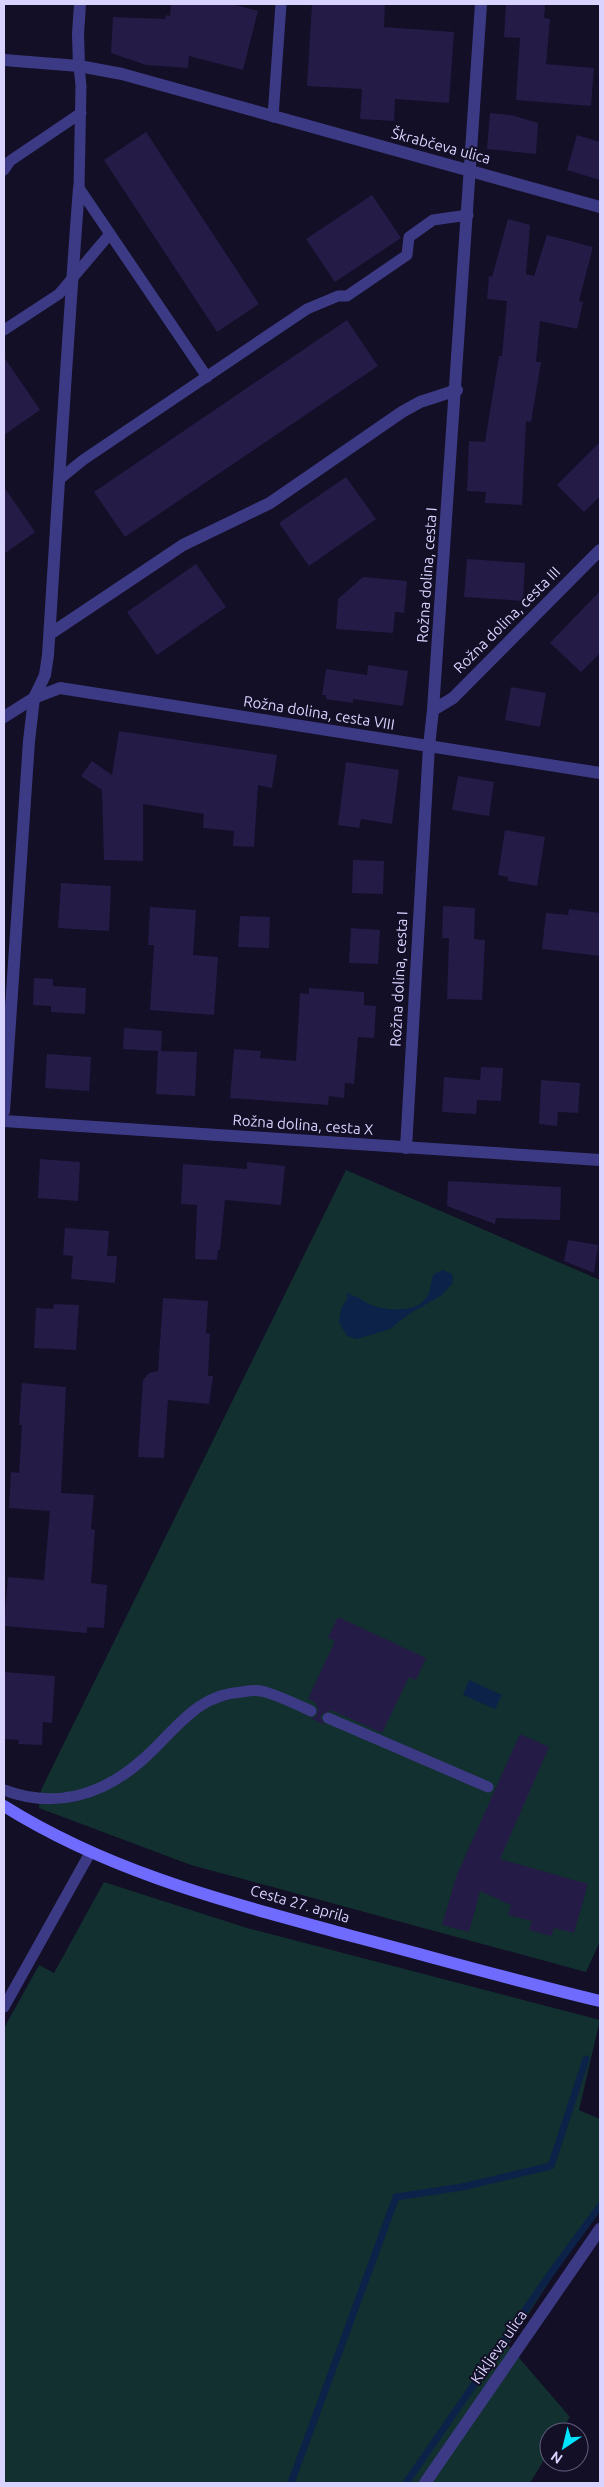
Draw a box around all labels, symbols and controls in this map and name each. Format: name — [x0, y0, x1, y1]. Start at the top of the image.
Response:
street label: Škrabčeva ulica — [390, 124, 493, 167]
street label: Rožna dolina, cesta I — [413, 507, 440, 643]
street label: Rožna dolina, cesta III — [450, 563, 563, 676]
street label: Rožna dolina, cesta VIII — [242, 692, 396, 733]
street label: Rožna dolina, cesta I — [386, 911, 411, 1047]
street label: Rožna dolina, cesta X — [232, 1111, 374, 1138]
street label: Cesta 27. aprila — [249, 1881, 352, 1926]
street label: Kikljeva ulica — [467, 2307, 530, 2387]
north arrow — [539, 2422, 589, 2472]
text: N — [548, 2448, 565, 2467]

